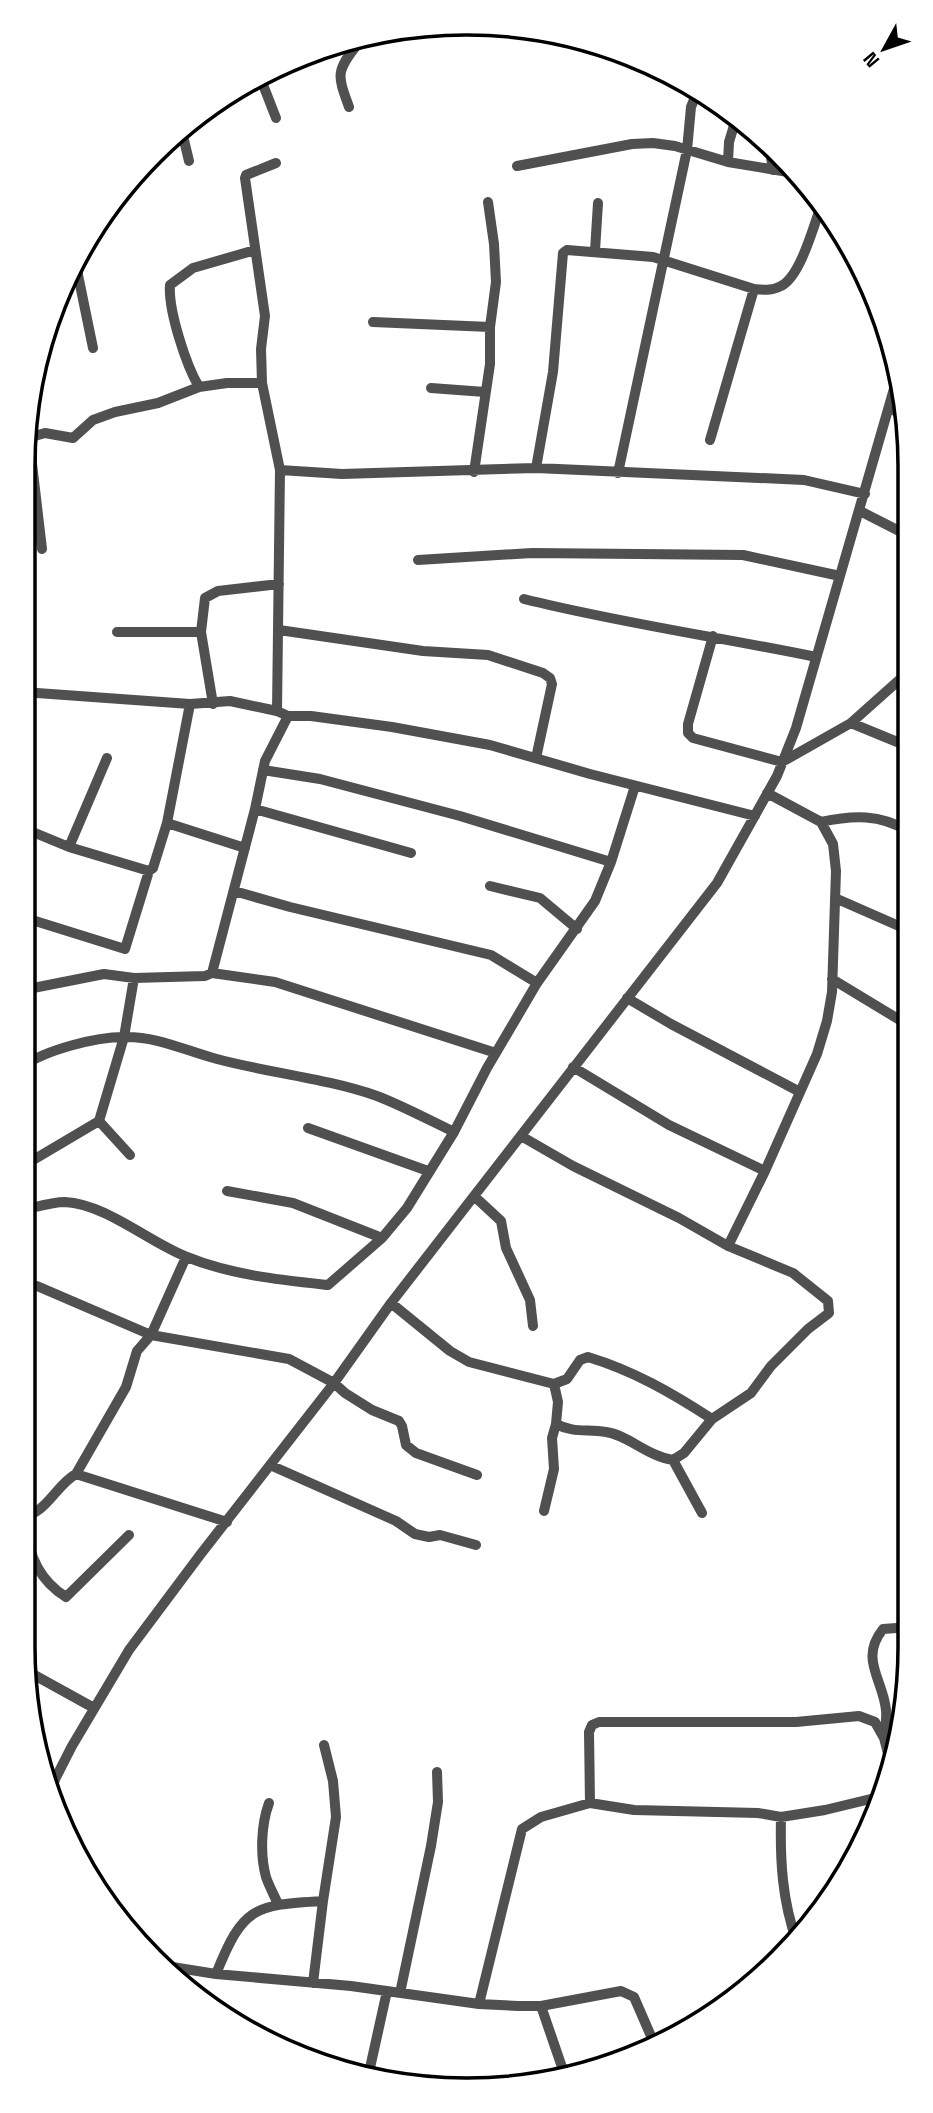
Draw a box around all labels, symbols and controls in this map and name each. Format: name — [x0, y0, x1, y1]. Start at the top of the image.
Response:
north arrow — [849, 14, 919, 84]
text: N — [858, 47, 885, 73]

